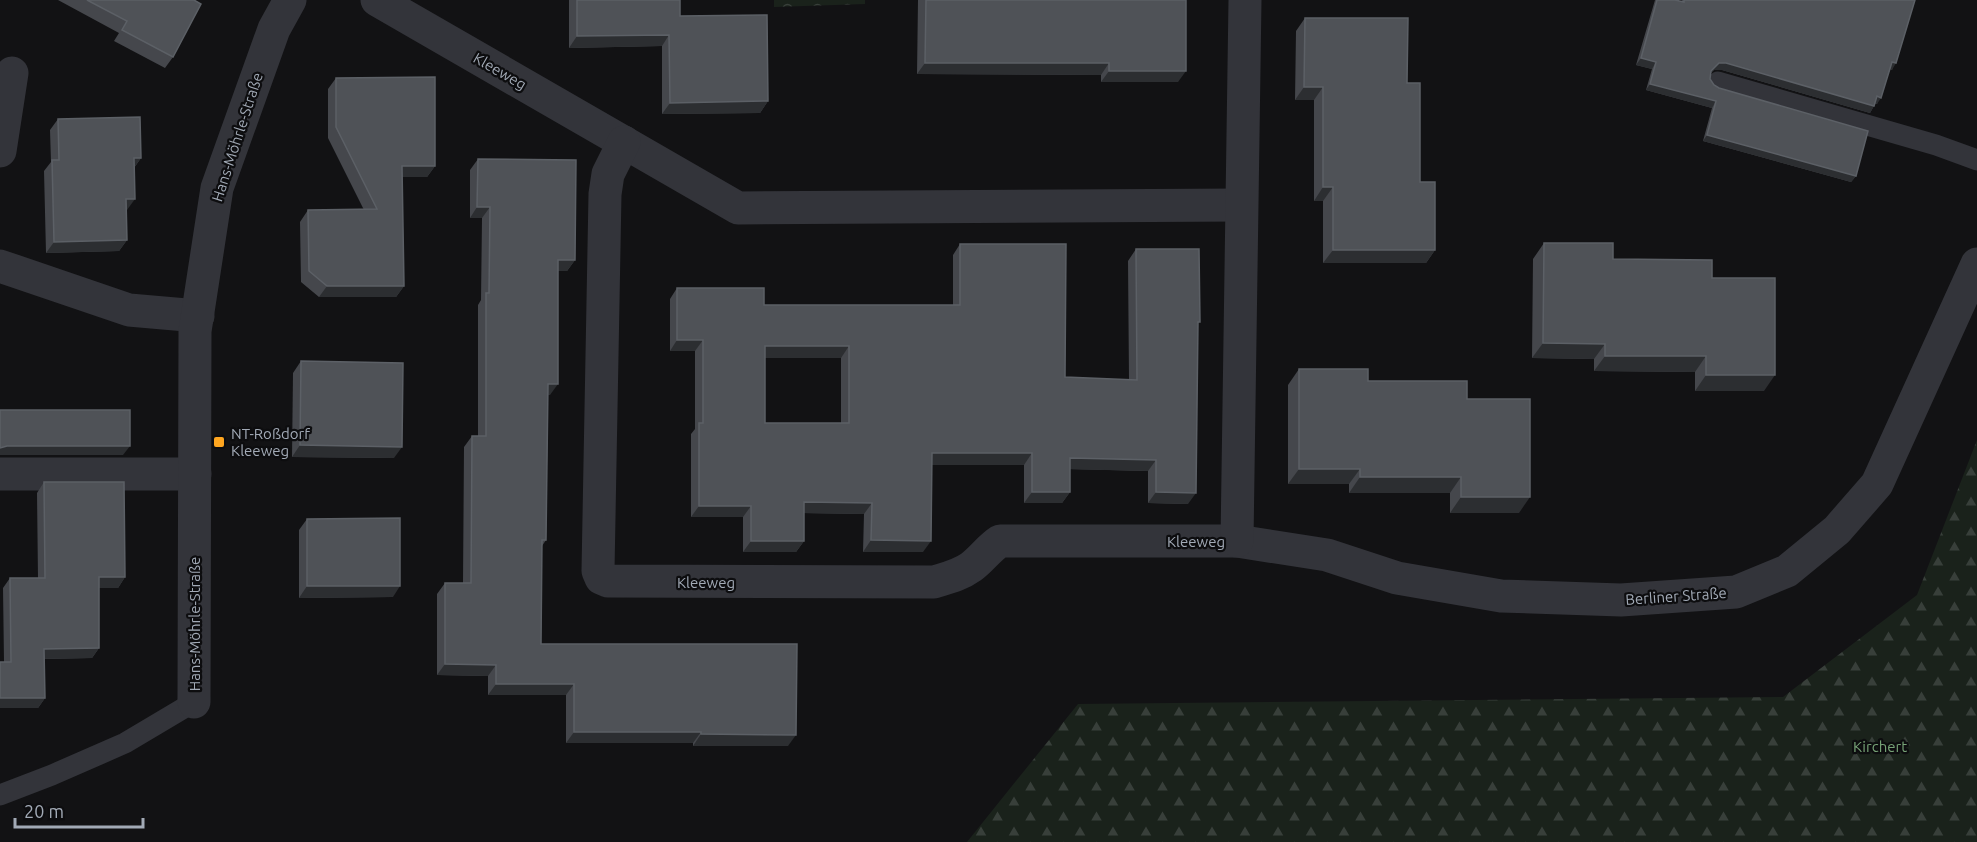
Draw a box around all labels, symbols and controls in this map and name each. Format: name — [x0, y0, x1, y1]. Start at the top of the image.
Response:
street label: Kleeweg — [471, 49, 529, 93]
street label: Hans-Möhrle-Straße — [208, 70, 266, 204]
place label: NT-Roßdorf Kleeweg — [231, 425, 310, 459]
marker: NT-Roßdorf Kleeweg — [212, 435, 226, 449]
street label: Kleeweg — [1167, 533, 1225, 550]
street label: Hans-Möhrle-Straße — [186, 557, 203, 691]
street label: Kleeweg — [677, 574, 735, 591]
street label: Berliner Straße — [1625, 584, 1727, 608]
park label: Kirchert — [1853, 738, 1907, 755]
scale bar — [15, 791, 142, 829]
text: 20 m — [24, 801, 64, 821]

